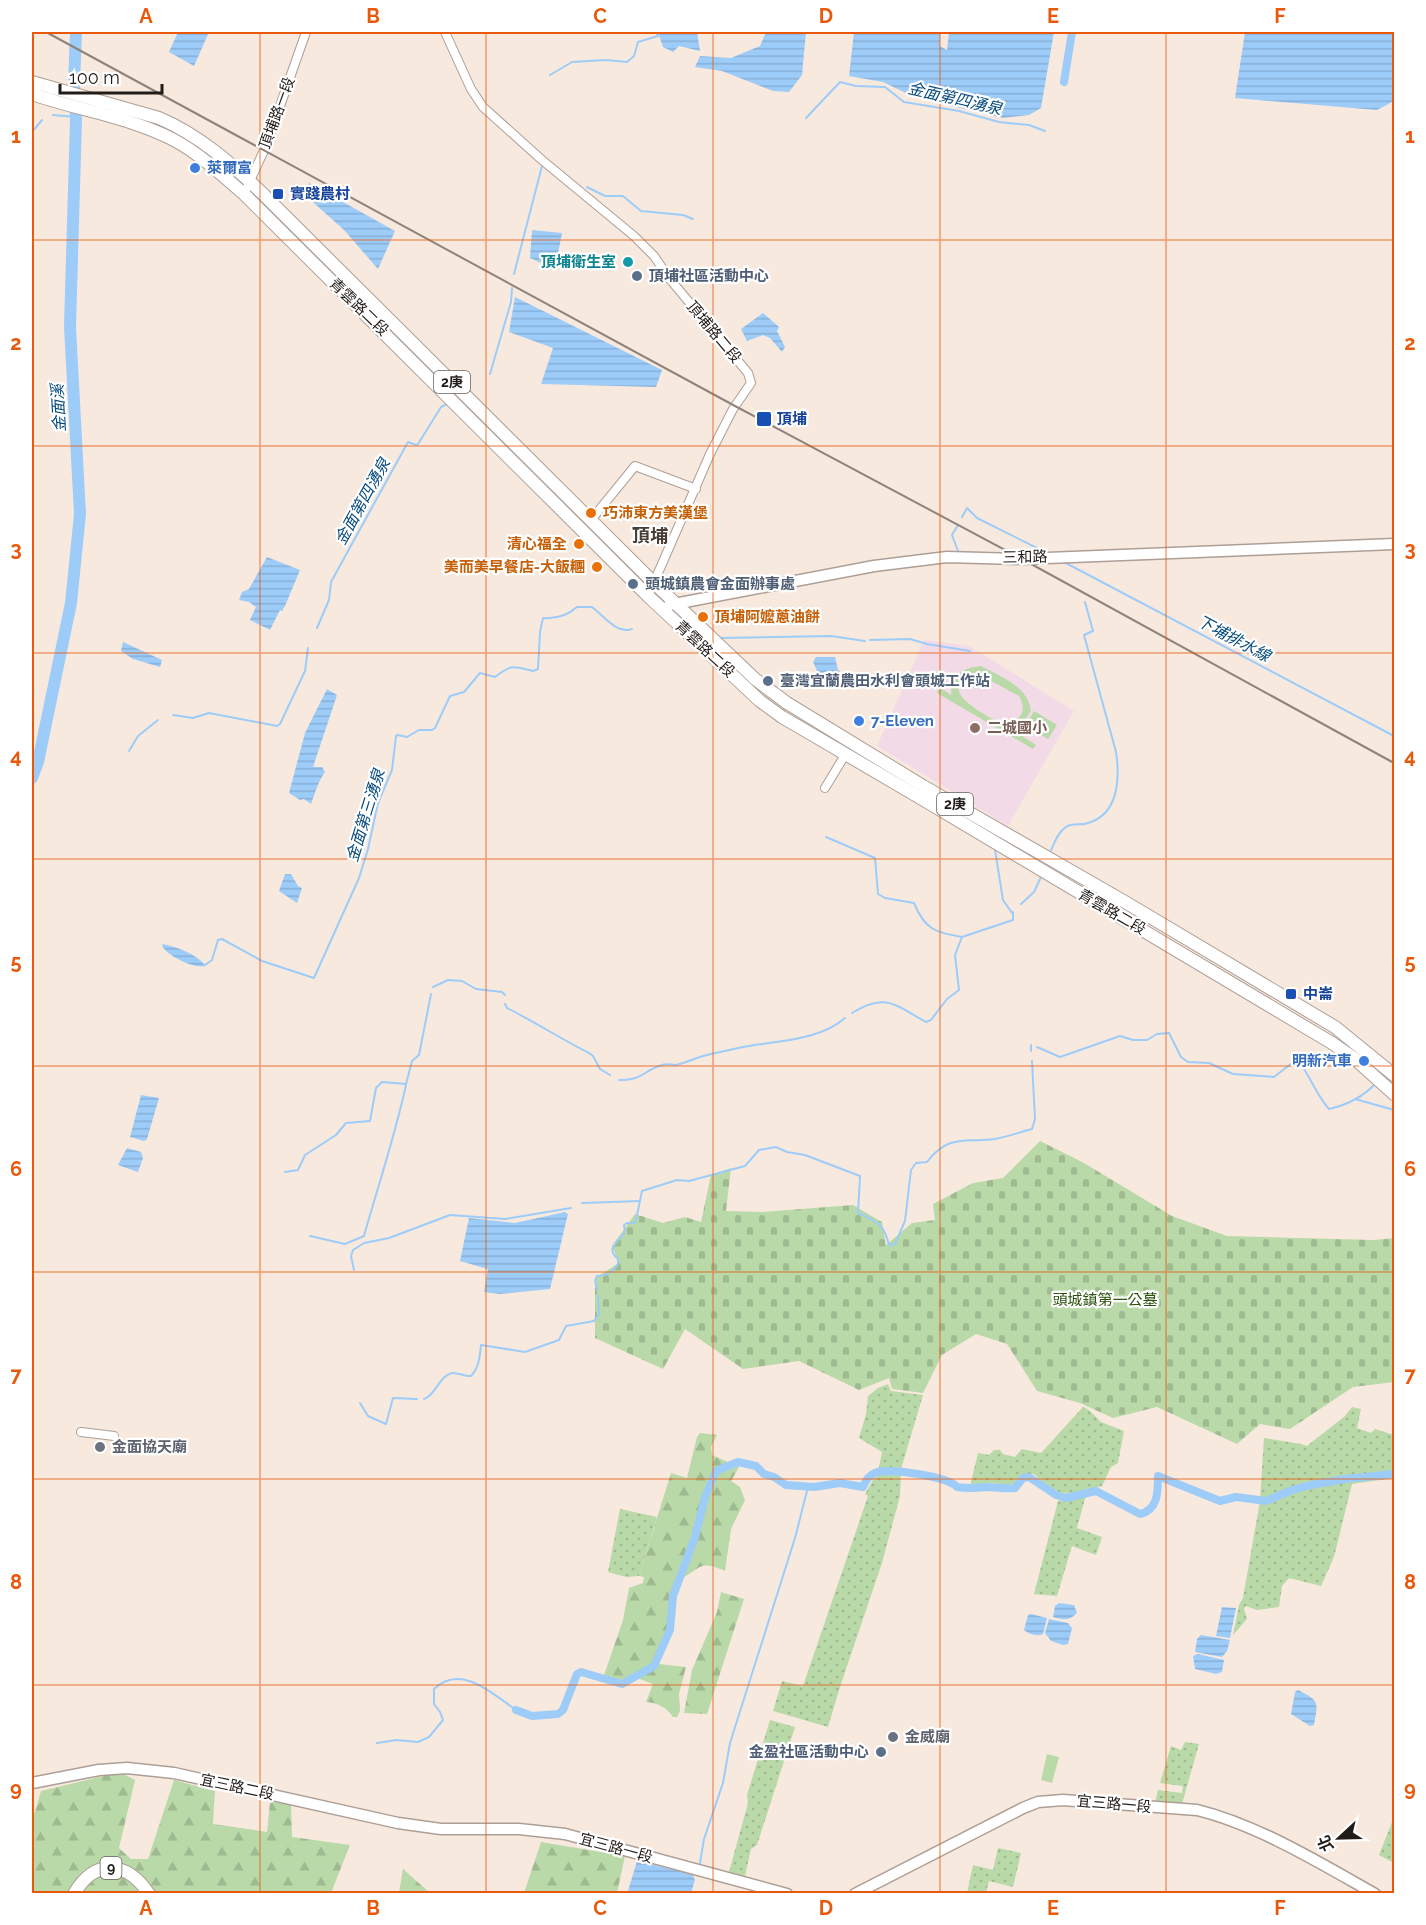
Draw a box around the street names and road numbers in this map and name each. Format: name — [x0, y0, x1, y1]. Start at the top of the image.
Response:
street label: 頂埔路一段 — [256, 75, 298, 151]
street label: 青雲路二段 — [326, 274, 392, 340]
street label: 頂埔路二段 — [683, 297, 745, 367]
road number: 2庚 — [434, 371, 470, 393]
street label: 三和路 — [1002, 548, 1048, 566]
street label: 青雲路二段 — [671, 617, 739, 681]
road number: 2庚 — [937, 793, 973, 815]
street label: 青雲路二段 — [1075, 885, 1149, 939]
street label: 宜三路二段 — [198, 1770, 276, 1804]
street label: 宜三路一段 — [1076, 1792, 1152, 1816]
street label: 宜三路一段 — [577, 1830, 655, 1866]
road number: 9 — [100, 1857, 122, 1879]

